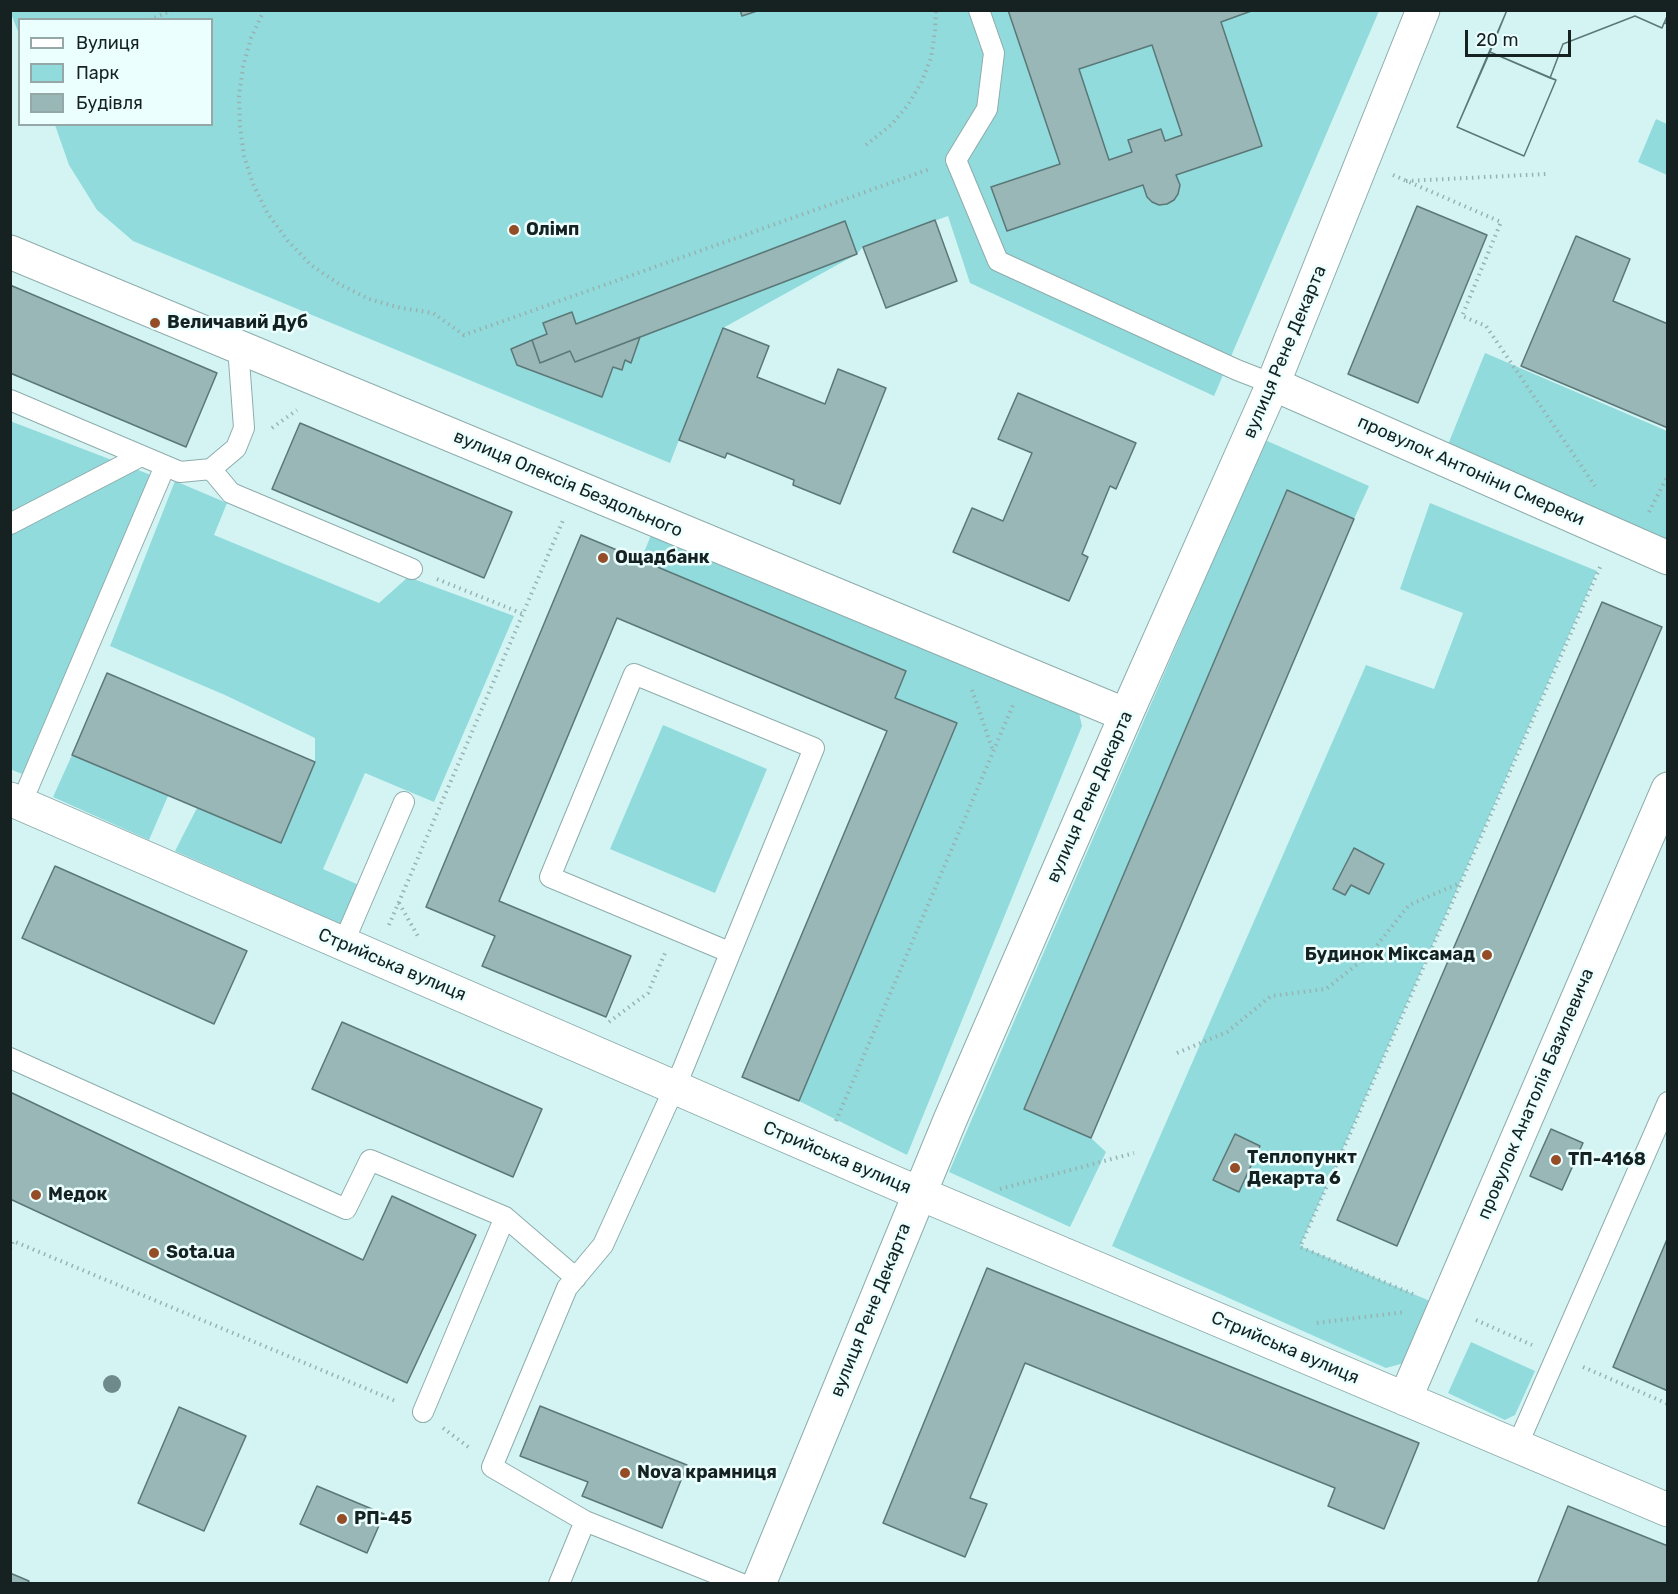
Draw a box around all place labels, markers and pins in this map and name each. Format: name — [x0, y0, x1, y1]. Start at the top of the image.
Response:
place label: Олімп — [526, 219, 579, 241]
marker: Олімп — [507, 223, 521, 237]
place label: Величавий Дуб — [167, 312, 308, 334]
marker: Величавий Дуб — [148, 316, 162, 330]
place label: Ощадбанк — [615, 547, 710, 569]
marker: Ощадбанк — [596, 551, 610, 565]
place label: Будинок Міксамад — [1305, 944, 1475, 966]
marker: Будинок Міксамад — [1480, 948, 1494, 962]
place label: Теплопункт Декарта 6 — [1247, 1147, 1357, 1190]
place label: ТП-4168 — [1568, 1149, 1646, 1171]
marker: ТП-4168 — [1549, 1153, 1563, 1167]
marker: Теплопункт Декарта 6 — [1228, 1161, 1242, 1175]
place label: Медок — [48, 1184, 107, 1206]
marker: Медок — [29, 1188, 43, 1202]
place label: Sota.ua — [166, 1242, 235, 1264]
marker: Sota.ua — [147, 1246, 161, 1260]
place label: Nova крамниця — [637, 1462, 777, 1484]
marker: Nova крамниця — [618, 1466, 632, 1480]
place label: РП-45 — [354, 1508, 412, 1530]
marker: РП-45 — [335, 1512, 349, 1526]

